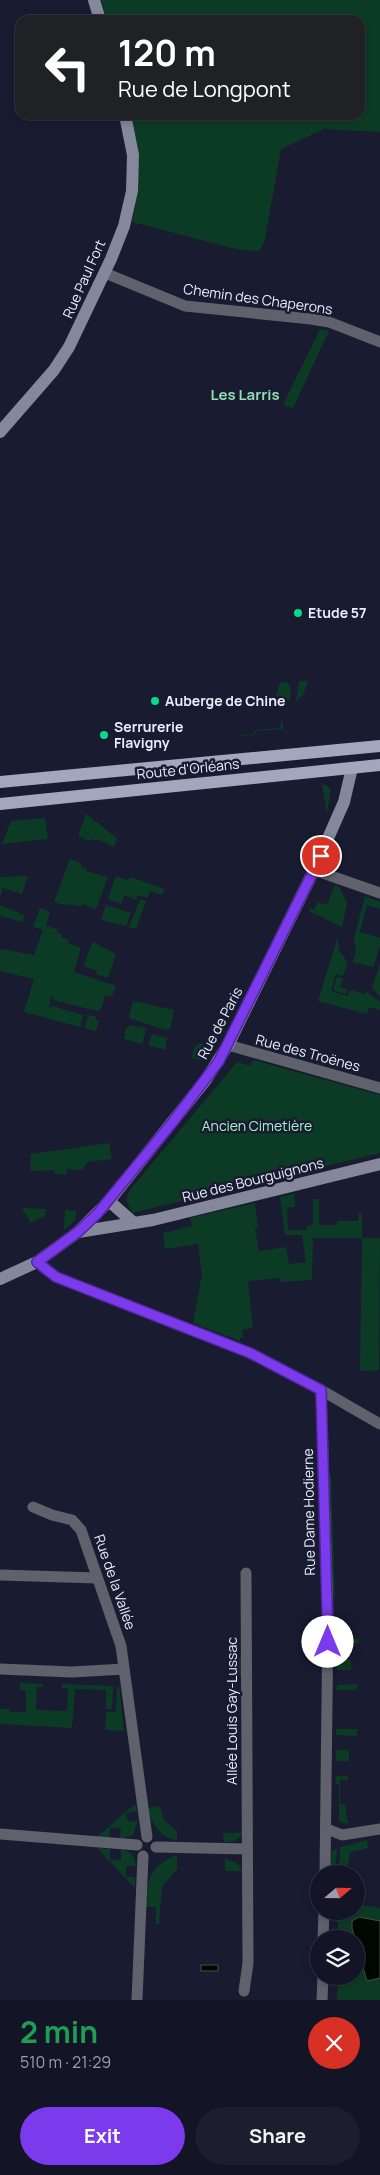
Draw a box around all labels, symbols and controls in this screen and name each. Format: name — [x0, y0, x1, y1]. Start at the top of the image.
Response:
text: 120 m — [118, 29, 216, 77]
icon: left — [35, 35, 100, 100]
text: Rue de Longpont — [118, 74, 291, 104]
street label: Rue Paul Fort — [58, 236, 110, 321]
street label: Chemin des Chaperons — [182, 279, 334, 318]
district label: Les Larris — [210, 384, 280, 405]
place label: Etude 57 — [308, 603, 367, 622]
marker: Etude 57 — [292, 607, 304, 619]
place label: Auberge de Chine — [165, 691, 285, 710]
marker: Auberge de Chine — [149, 695, 161, 707]
place label: Serrurerie Flavigny — [114, 717, 183, 752]
marker: Serrurerie Flavigny — [98, 729, 110, 741]
street label: Route d'Orléans — [136, 754, 240, 783]
pin — [300, 835, 342, 877]
icon: arrive — [307, 842, 335, 870]
street label: Rue de Paris — [193, 983, 246, 1062]
street label: Rue des Troënes — [254, 1029, 362, 1076]
park label: Ancien Cimetière — [202, 1116, 312, 1135]
street label: Rue des Bourguignons — [180, 1153, 326, 1206]
street label: Rue Dame Hodierne — [298, 1448, 319, 1576]
street label: Rue de la Vallée — [90, 1532, 141, 1632]
position arrow — [301, 1615, 353, 1667]
street label: Allée Louis Gay-Lussac — [222, 1637, 241, 1785]
north arrow — [310, 1865, 365, 1920]
map controls — [310, 1865, 365, 1985]
button: layers — [310, 1930, 365, 1985]
text: 2 min — [20, 2011, 98, 2052]
button: close — [308, 2017, 360, 2069]
text: 510 m · 21:29 — [20, 2051, 111, 2073]
button: Exit — [20, 2107, 185, 2165]
button: Share — [195, 2107, 360, 2165]

